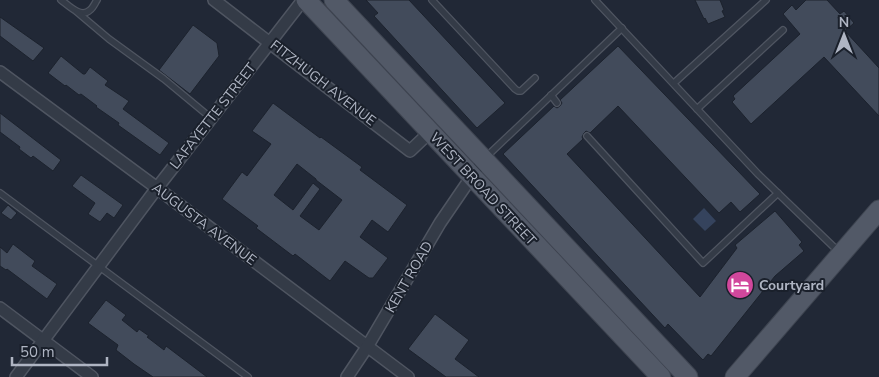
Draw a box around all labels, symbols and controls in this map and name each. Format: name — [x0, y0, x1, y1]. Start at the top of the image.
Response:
north arrow — [819, 10, 869, 60]
text: N — [839, 13, 849, 32]
street label: FITZHUGH AVENUE — [266, 36, 380, 130]
street label: LAFAYETTE STREET — [166, 59, 261, 173]
street label: WEST BROAD STREET — [426, 128, 541, 250]
street label: AUGUSTA AVENUE — [148, 178, 260, 270]
street label: KENT ROAD — [381, 238, 437, 316]
hotel icon: Courtyard — [725, 270, 755, 300]
place label: Courtyard — [759, 276, 824, 295]
scale bar — [12, 334, 108, 366]
text: 50 m — [20, 342, 55, 362]

